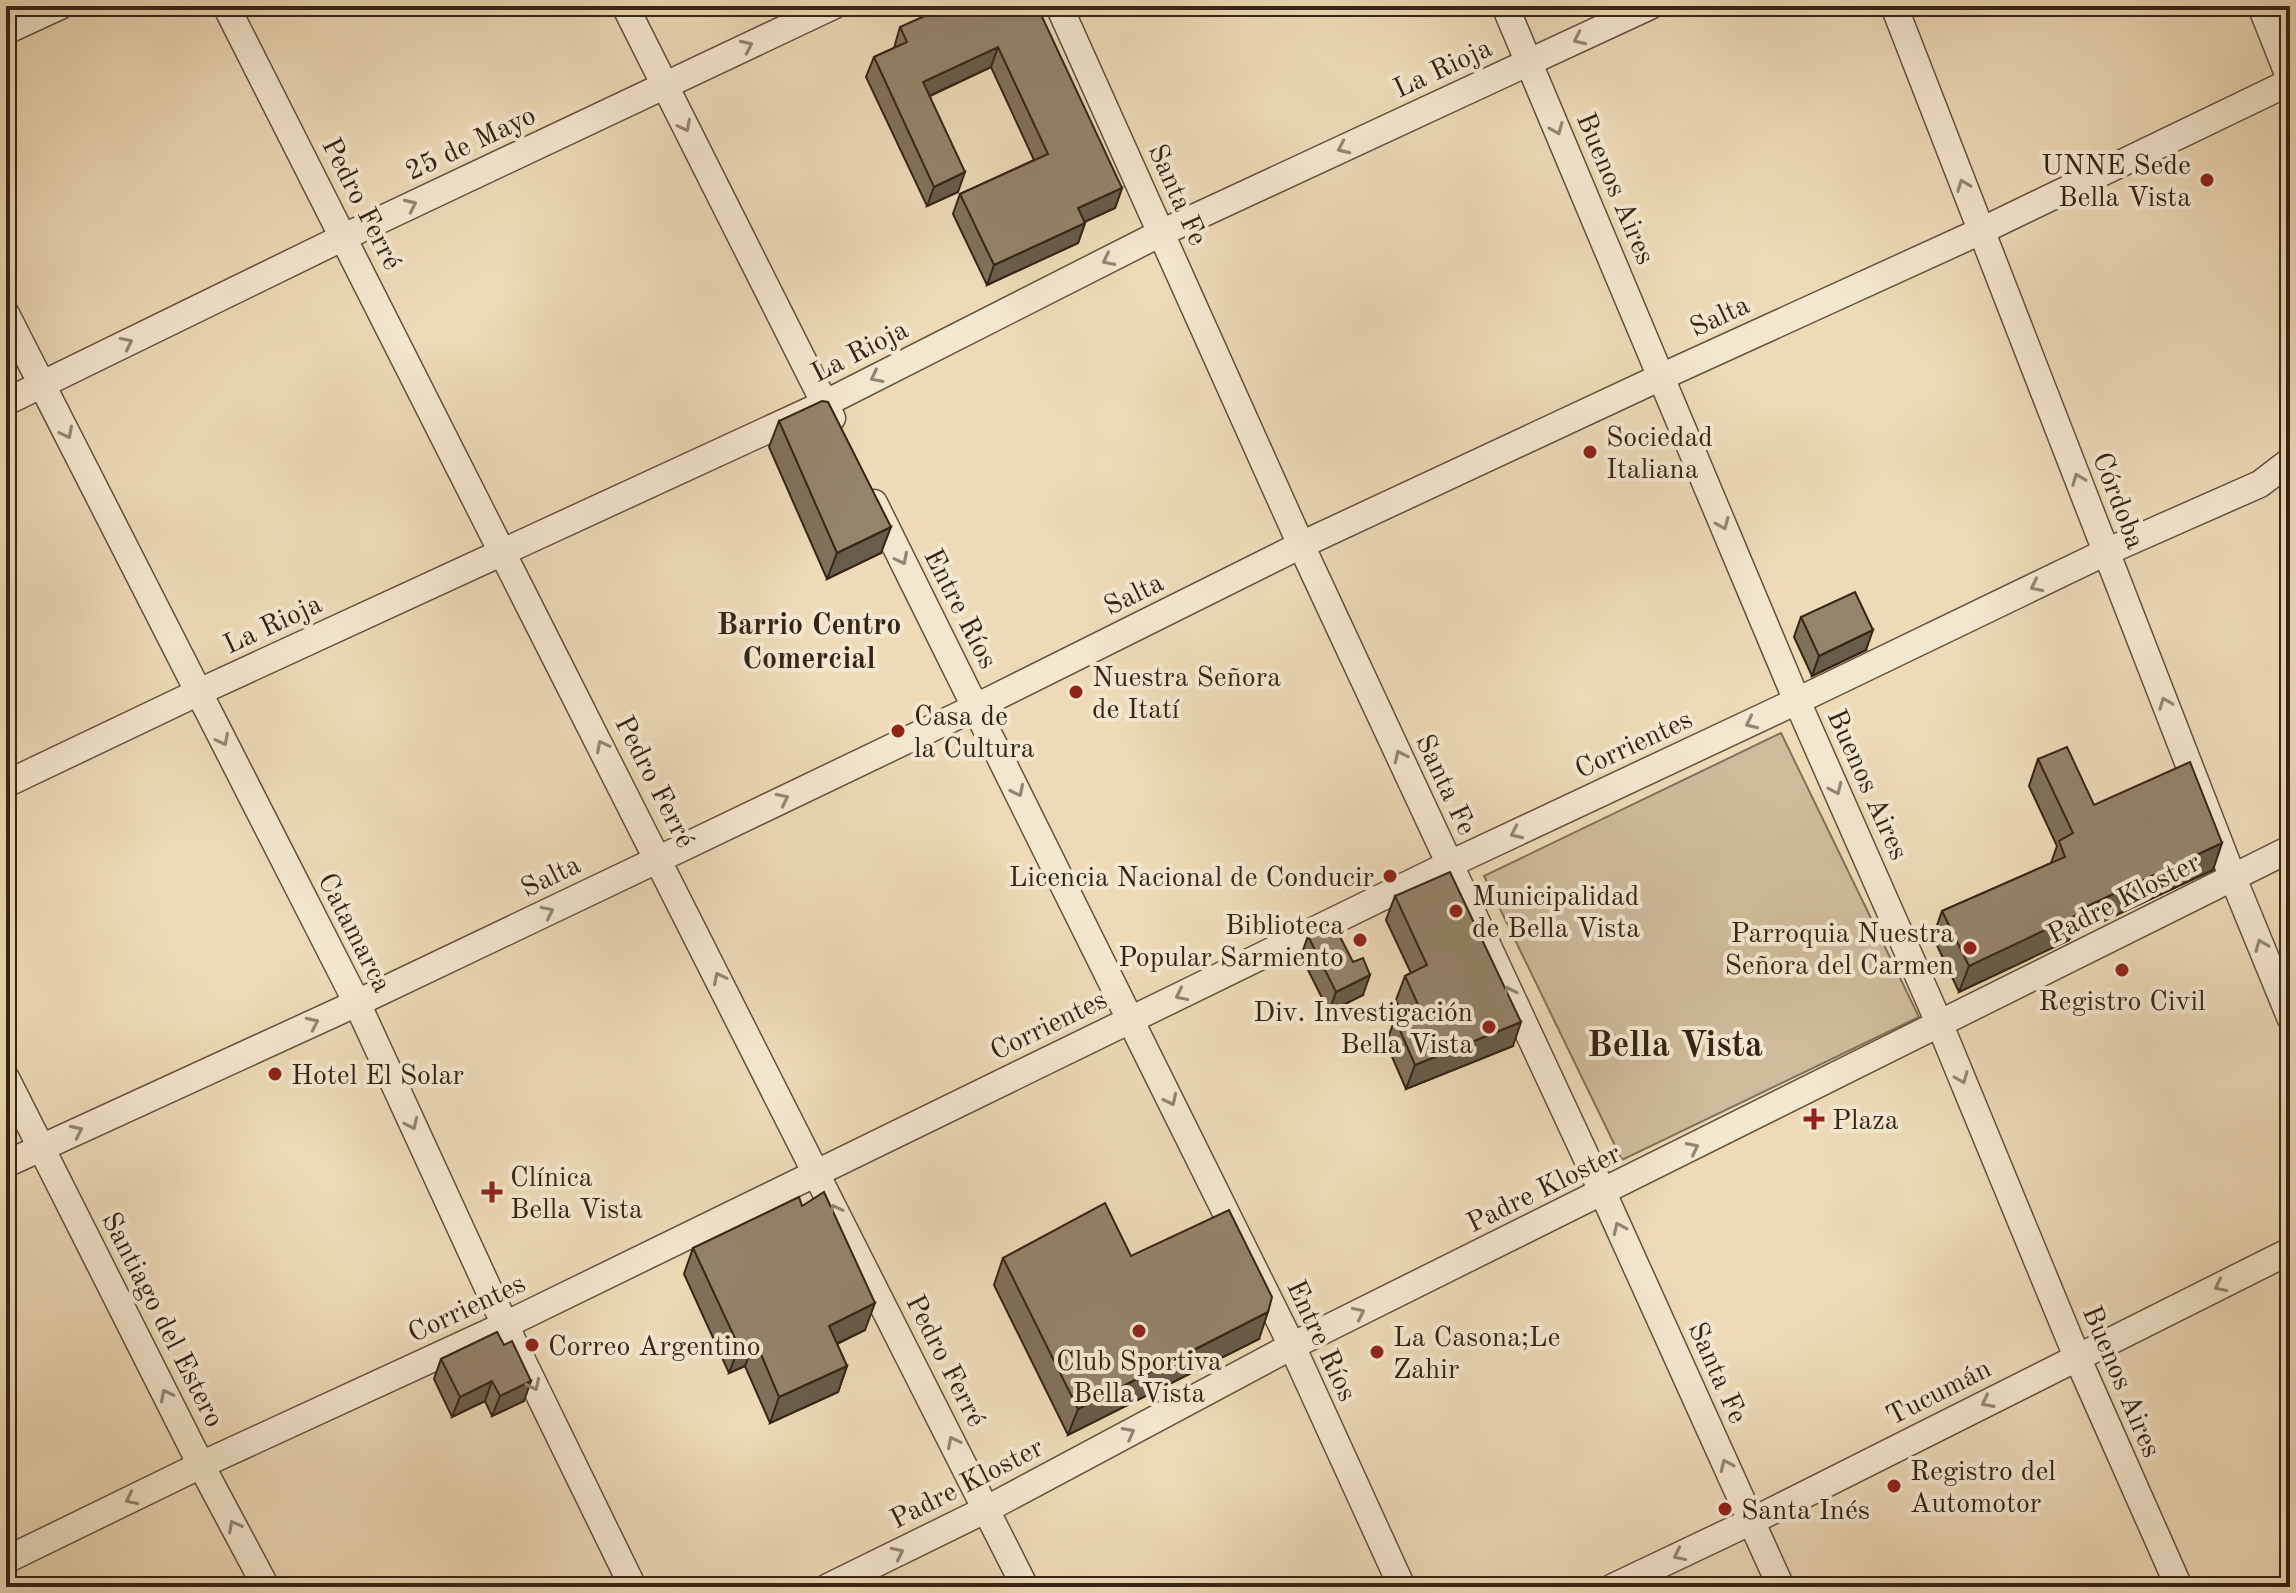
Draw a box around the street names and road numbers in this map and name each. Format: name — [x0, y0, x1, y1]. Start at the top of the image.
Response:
street label: La Rioja — [1390, 35, 1497, 105]
street label: 25 de Mayo — [402, 102, 541, 187]
street label: Buenos Aires — [1570, 109, 1659, 269]
street label: Pedro Ferré — [315, 134, 405, 275]
street label: Santa Fe — [1142, 140, 1211, 250]
street label: Salta — [1686, 292, 1755, 344]
street label: La Rioja — [807, 316, 914, 389]
street label: Córdoba — [2086, 449, 2148, 553]
street label: Entre Ríos — [917, 545, 1001, 674]
street label: Salta — [1100, 569, 1169, 622]
street label: La Rioja — [220, 591, 327, 661]
street label: Corrientes — [1571, 706, 1697, 785]
street label: Buenos Aires — [1821, 706, 1912, 865]
street label: Pedro Ferré — [608, 712, 698, 853]
street label: Santa Fe — [1409, 731, 1480, 840]
street label: Padre Kloster — [2043, 849, 2205, 950]
street label: Salta — [517, 851, 586, 904]
street label: Catamarca — [311, 869, 395, 998]
street label: Corrientes — [987, 986, 1112, 1067]
street label: Padre Kloster — [1463, 1140, 1626, 1239]
street label: Santiago del Estero — [95, 1209, 228, 1432]
street label: Corrientes — [404, 1270, 530, 1349]
street label: Entre Ríos — [1280, 1276, 1360, 1406]
street label: Pedro Ferré — [899, 1291, 989, 1432]
street label: Buenos Aires — [2076, 1302, 2165, 1462]
street label: Santa Fe — [1682, 1318, 1751, 1428]
street label: Tucumán — [1883, 1355, 1996, 1432]
street label: Padre Kloster — [886, 1434, 1048, 1535]

